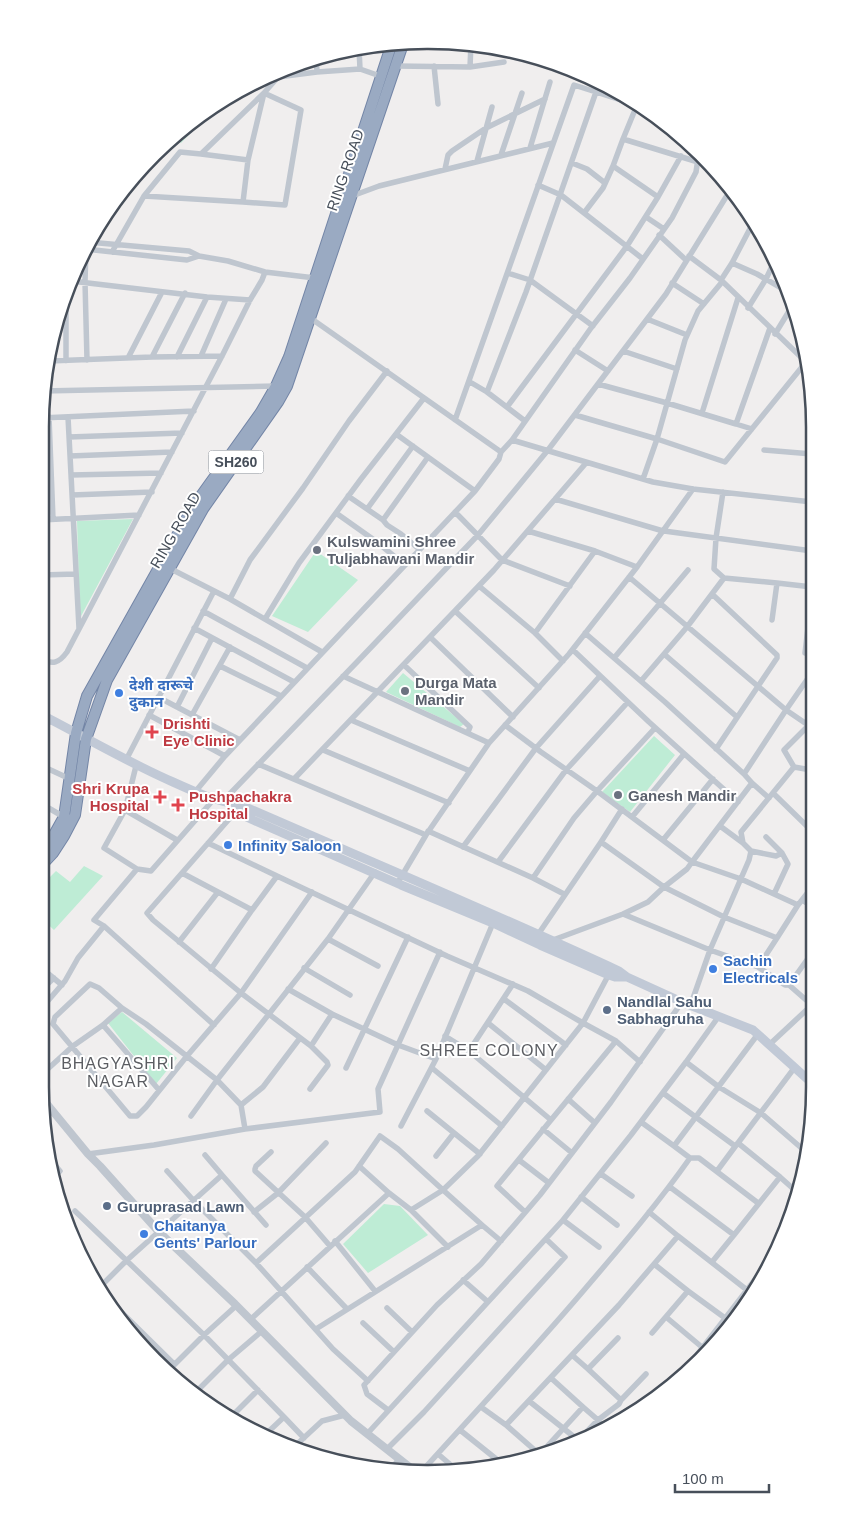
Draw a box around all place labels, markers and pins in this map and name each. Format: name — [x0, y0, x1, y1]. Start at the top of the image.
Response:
place label: Kulswamini Shree Tuljabhawani Mandir — [327, 533, 474, 567]
marker: Kulswamini Shree Tuljabhawani Mandir — [311, 544, 323, 556]
place label: Durga Mata Mandir — [415, 674, 497, 708]
place label: देशी दारूचे दुकान — [129, 676, 194, 712]
marker: Durga Mata Mandir — [399, 685, 411, 697]
marker: देशी दारूचे दुकान — [113, 687, 125, 699]
place label: Drishti Eye Clinic — [163, 715, 235, 749]
marker: Drishti Eye Clinic — [145, 725, 159, 739]
place label: Shri Krupa Hospital — [72, 780, 150, 814]
place label: Ganesh Mandir — [628, 787, 737, 804]
place label: Pushpachakra Hospital — [189, 788, 292, 822]
marker: Ganesh Mandir — [612, 789, 624, 801]
marker: Shri Krupa Hospital — [153, 790, 167, 804]
marker: Pushpachakra Hospital — [171, 798, 185, 812]
place label: Infinity Saloon — [238, 837, 341, 854]
marker: Infinity Saloon — [222, 839, 234, 851]
place label: Sachin Electricals — [723, 952, 798, 986]
marker: Sachin Electricals — [707, 963, 719, 975]
place label: Nandlal Sahu Sabhagruha — [617, 993, 712, 1027]
marker: Nandlal Sahu Sabhagruha — [601, 1004, 613, 1016]
place label: Guruprasad Lawn — [117, 1198, 245, 1215]
marker: Guruprasad Lawn — [101, 1200, 113, 1212]
place label: Chaitanya Gents' Parlour — [154, 1217, 257, 1251]
marker: Chaitanya Gents' Parlour — [138, 1228, 150, 1240]

